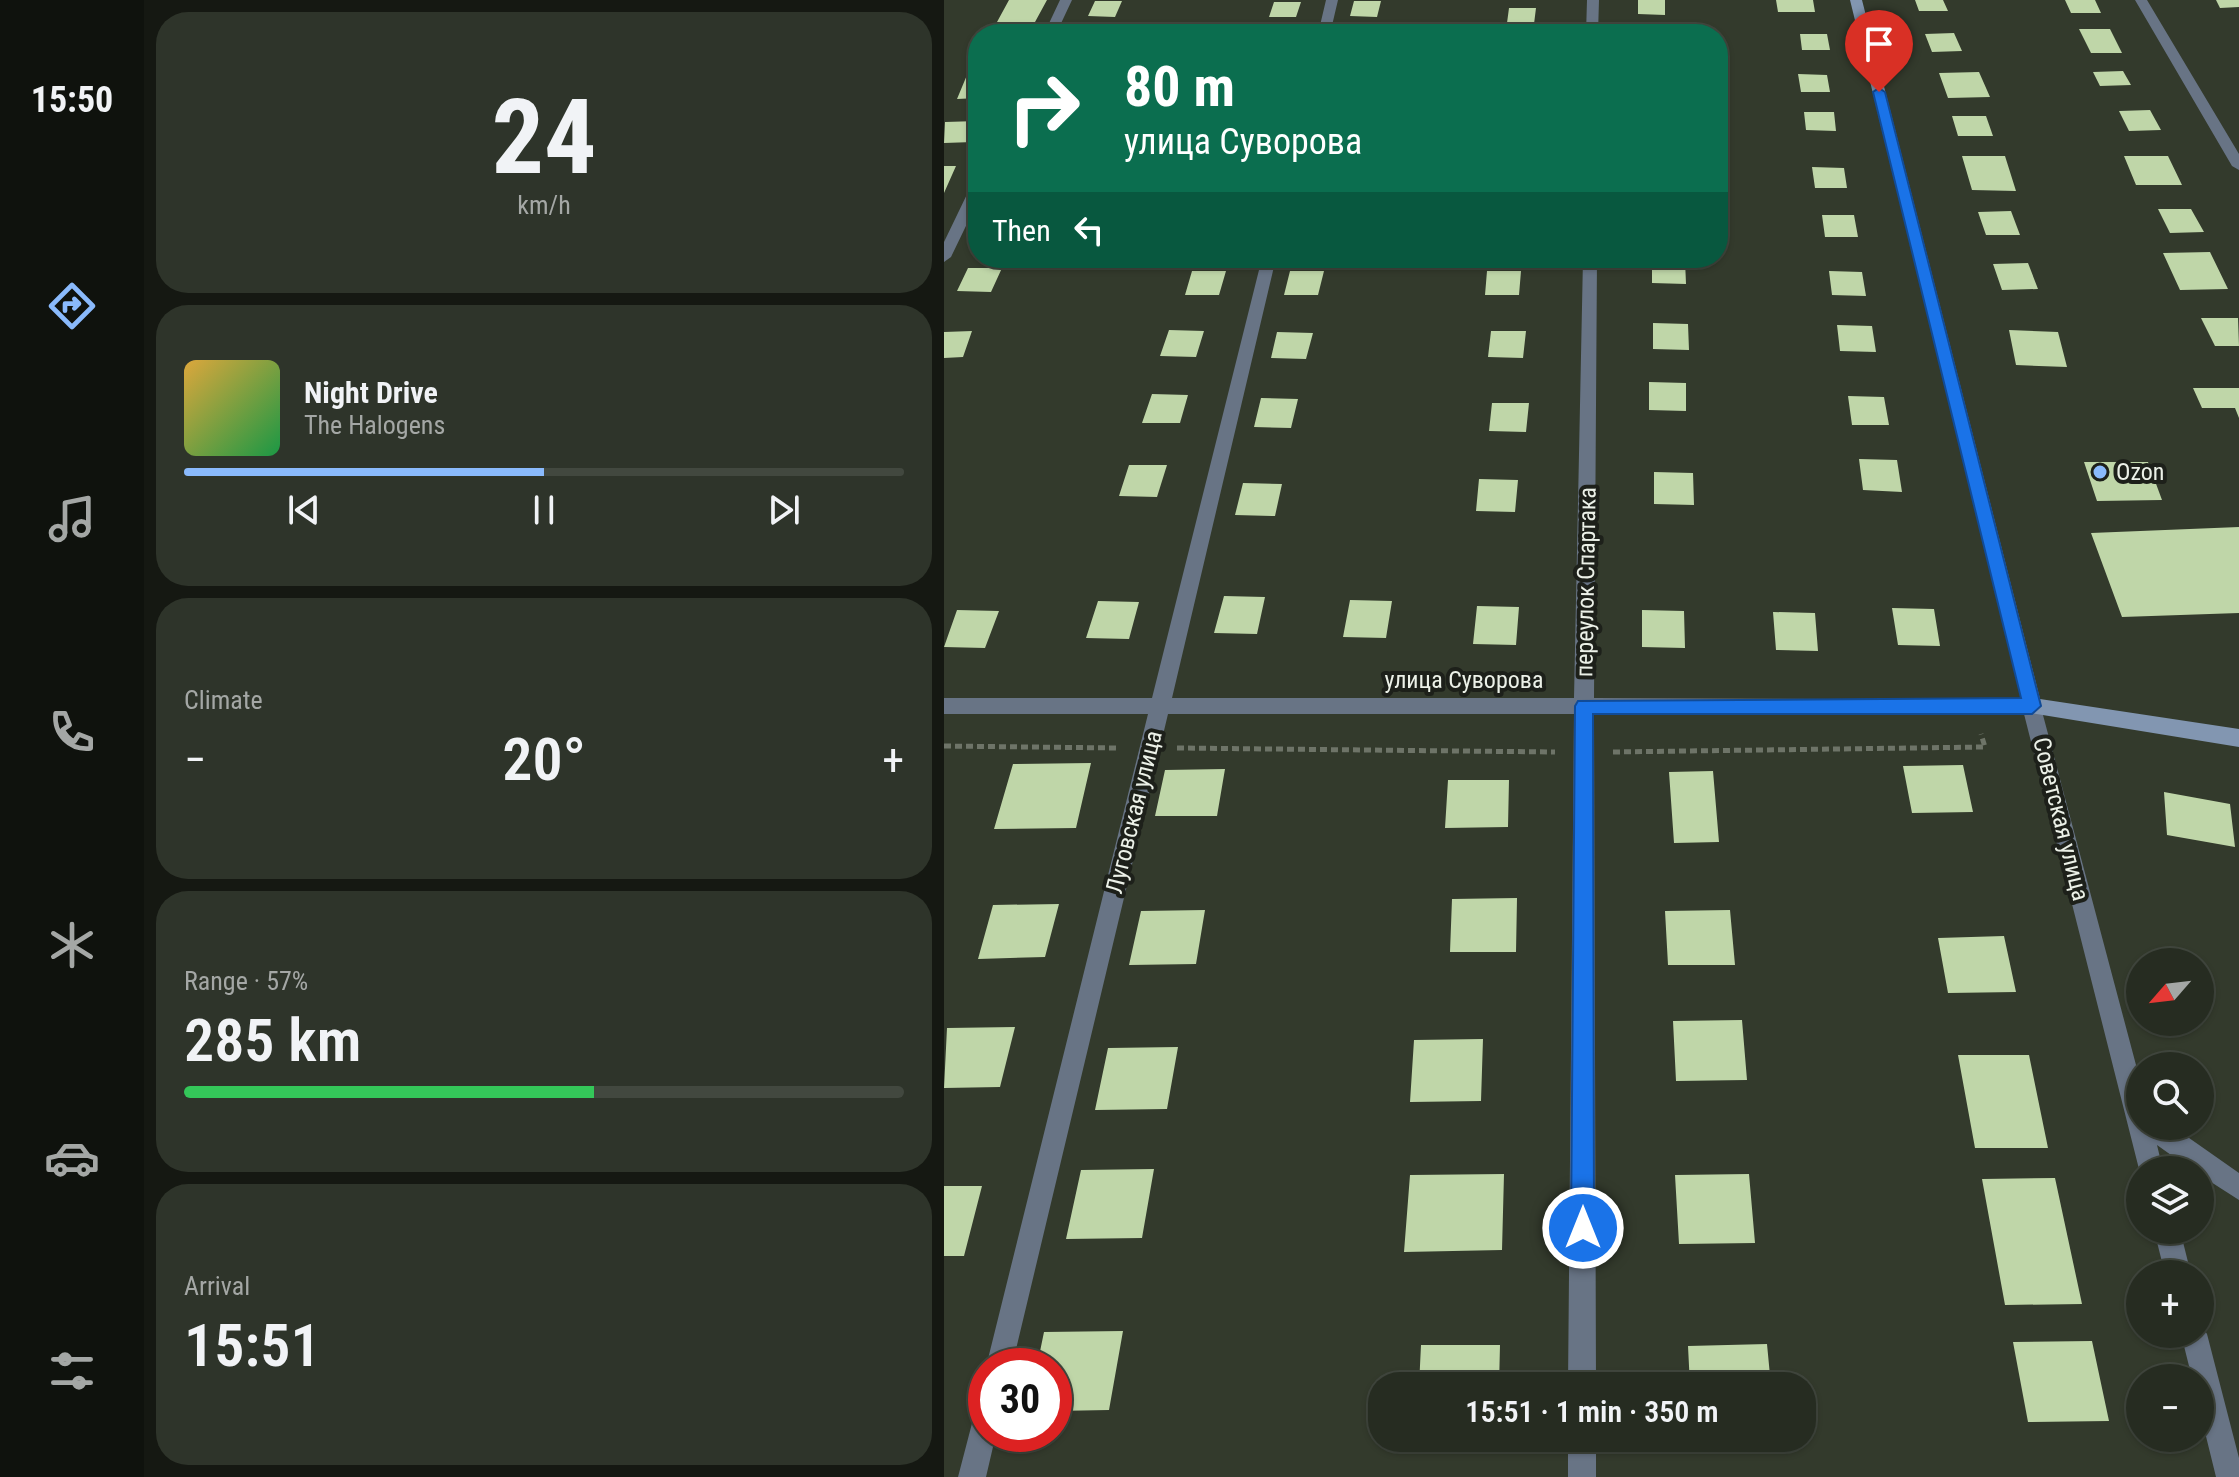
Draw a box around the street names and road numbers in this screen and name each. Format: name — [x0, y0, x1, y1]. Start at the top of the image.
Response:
street label: переулок Спартака — [1570, 487, 1602, 677]
street label: улица Суворова — [1385, 666, 1543, 694]
street label: Луговская улица — [1100, 728, 1168, 896]
street label: Советская улица — [2027, 734, 2095, 904]

